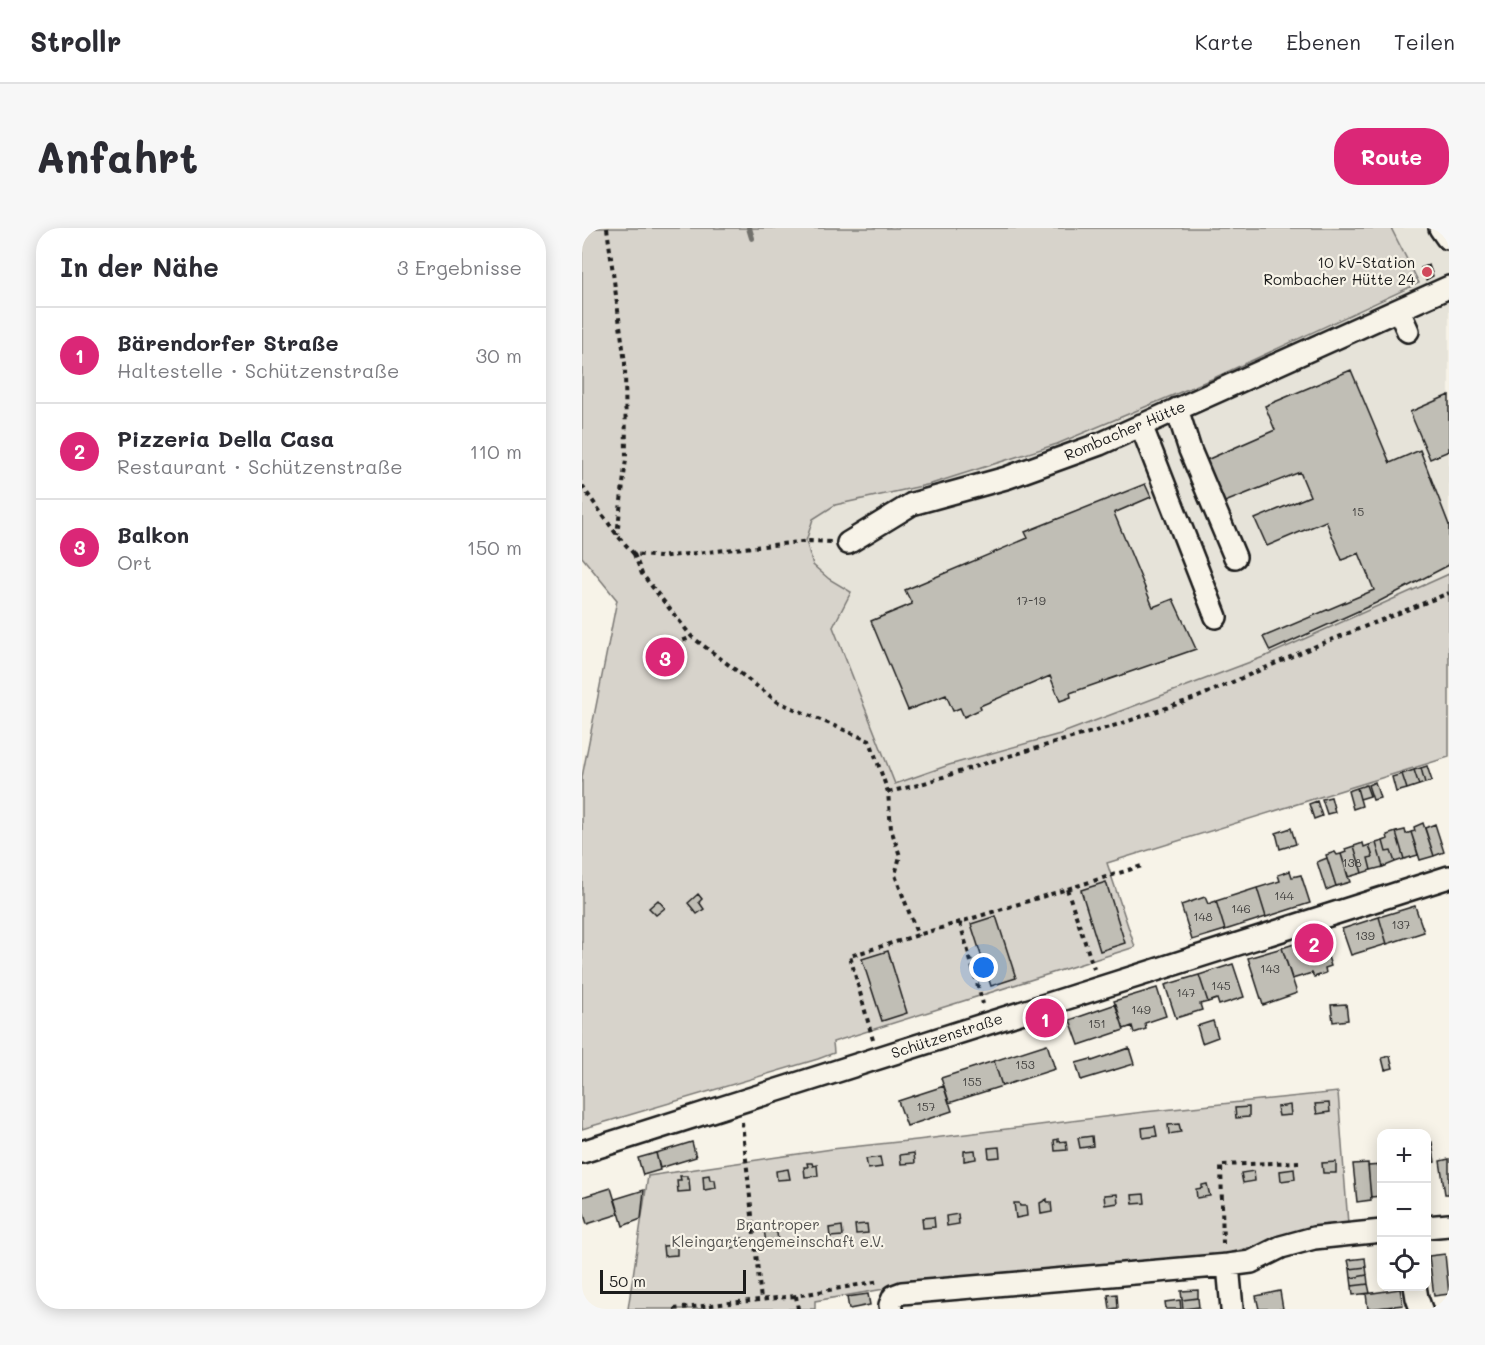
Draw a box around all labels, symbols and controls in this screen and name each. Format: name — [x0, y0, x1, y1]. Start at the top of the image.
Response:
text: Strollr — [30, 23, 121, 59]
text: Karte — [1195, 28, 1253, 55]
text: Ebenen — [1286, 28, 1361, 55]
text: Teilen — [1394, 28, 1455, 55]
button: Route — [1334, 128, 1449, 185]
text: Anfahrt — [36, 129, 198, 184]
text: In der Nähe — [60, 250, 219, 284]
place label: 10 kV-Station Rombacher Hütte 24 — [1263, 252, 1415, 289]
text: 3 Ergebnisse — [397, 254, 522, 280]
marker: 10 kV-Station Rombacher Hütte 24 — [1420, 265, 1434, 279]
text: Bärendorfer Straße — [117, 328, 339, 357]
text: 1 — [75, 342, 84, 368]
text: 30 m — [476, 342, 522, 368]
text: Haltestelle · Schützenstraße — [117, 357, 399, 383]
street label: Rombacher Hütte — [1061, 396, 1188, 465]
text: Pizzeria Della Casa — [117, 424, 334, 453]
text: 2 — [74, 438, 85, 464]
text: 110 m — [469, 438, 522, 464]
text: Restaurant · Schützenstraße — [117, 453, 403, 479]
house number: 15 — [1352, 503, 1364, 519]
text: Balkon — [117, 520, 189, 549]
text: 3 — [74, 534, 86, 560]
text: 150 m — [467, 534, 522, 560]
text: Ort — [117, 549, 152, 575]
house number: 17-19 — [1016, 592, 1046, 608]
pin: 3 — [646, 634, 685, 680]
house number: 138 — [1342, 854, 1362, 870]
house number: 144 — [1274, 887, 1294, 903]
house number: 146 — [1231, 900, 1251, 916]
house number: 148 — [1193, 908, 1213, 924]
house number: 137 — [1391, 916, 1411, 932]
pin: 2 — [1294, 920, 1334, 966]
house number: 139 — [1355, 927, 1375, 943]
your location — [969, 953, 998, 982]
house number: 143 — [1260, 960, 1280, 976]
house number: 145 — [1211, 977, 1231, 993]
house number: 147 — [1176, 984, 1196, 1000]
pin: 1 — [1026, 996, 1064, 1040]
house number: 149 — [1131, 1001, 1151, 1017]
street label: Schützenstraße — [888, 1008, 1005, 1062]
house number: 151 — [1088, 1015, 1106, 1031]
house number: 153 — [1015, 1056, 1035, 1072]
house number: 155 — [962, 1073, 982, 1089]
house number: 157 — [916, 1098, 936, 1114]
map controls — [1377, 1129, 1431, 1291]
button: + — [1377, 1129, 1431, 1183]
button: − — [1377, 1183, 1431, 1237]
park label: Brantroper Kleingartengemeinschaft e.V. — [672, 1214, 884, 1251]
button: locate — [1377, 1237, 1431, 1291]
scale bar — [600, 1267, 746, 1294]
text: 50 m — [609, 1270, 646, 1291]

